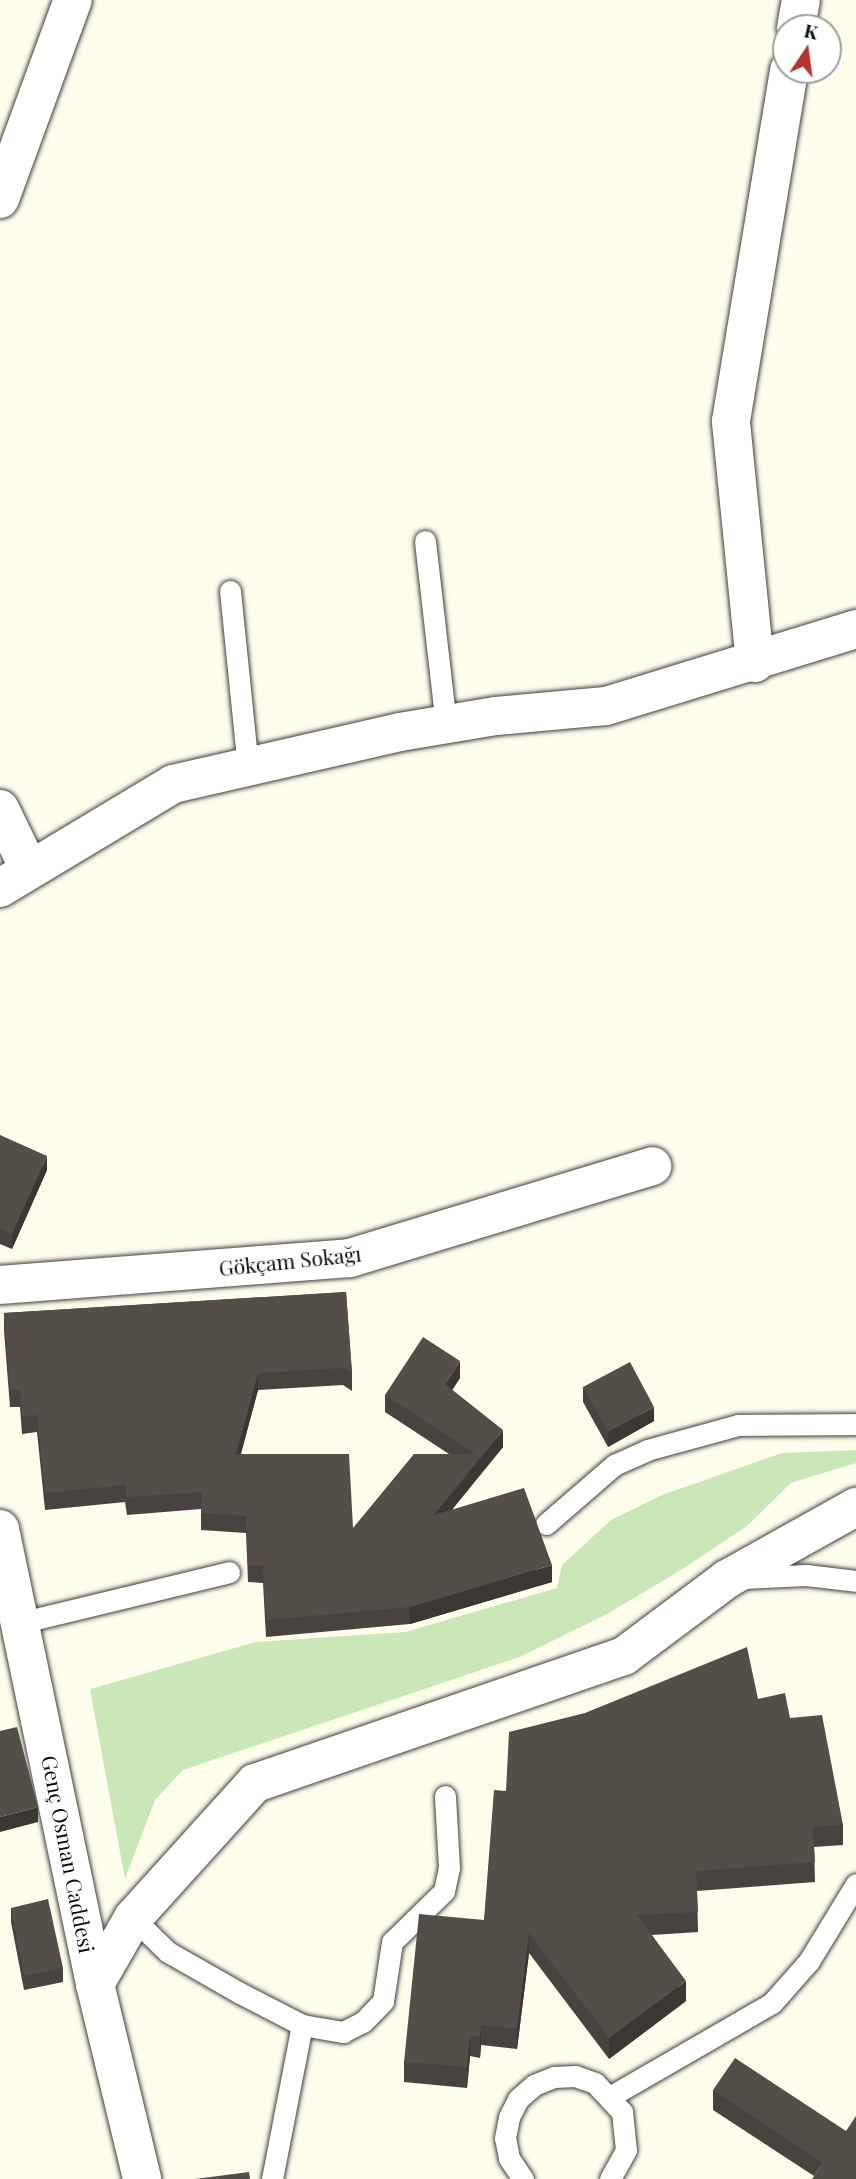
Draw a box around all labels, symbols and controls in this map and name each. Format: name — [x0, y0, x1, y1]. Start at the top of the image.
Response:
north arrow — [772, 14, 842, 84]
text: K — [802, 16, 821, 45]
street label: Gökçam Sokağı — [217, 1240, 363, 1280]
street label: Genç Osman Caddesi — [37, 1753, 101, 1955]

